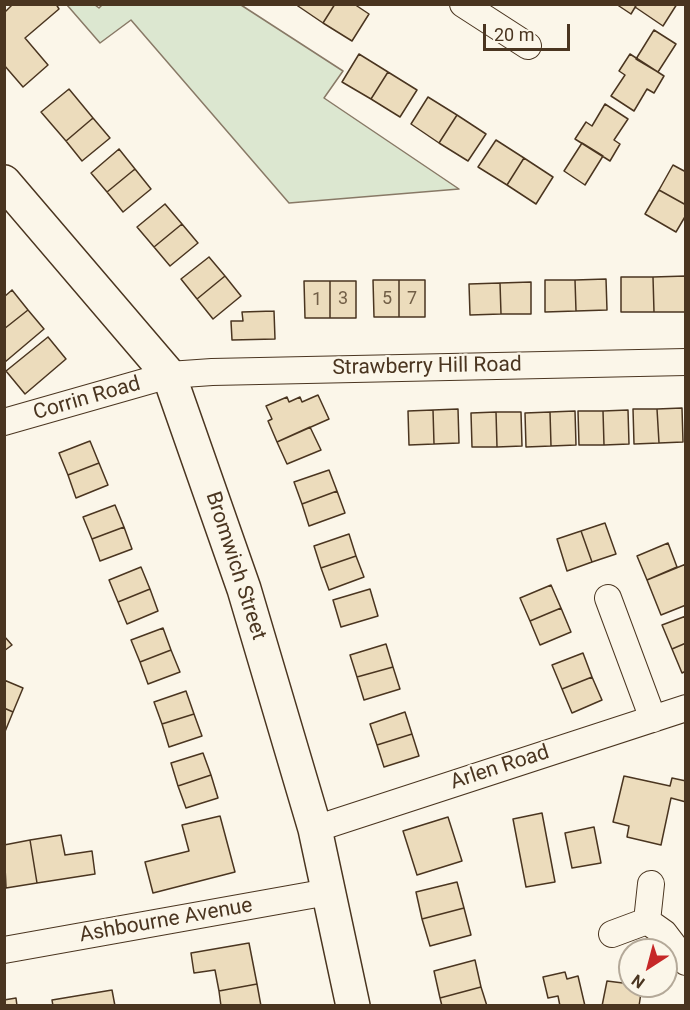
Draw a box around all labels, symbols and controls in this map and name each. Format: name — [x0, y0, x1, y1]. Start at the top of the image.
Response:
scale bar — [486, 12, 573, 50]
text: 20 m — [494, 24, 534, 45]
house number: 3 — [338, 288, 348, 310]
house number: 5 — [382, 288, 392, 310]
house number: 7 — [407, 288, 417, 310]
house number: 1 — [312, 289, 322, 311]
street label: Strawberry Hill Road — [332, 353, 522, 381]
street label: Corrin Road — [31, 372, 143, 426]
street label: Bromwich Street — [199, 489, 271, 643]
street label: Arlen Road — [448, 740, 552, 796]
street label: Ashbourne Avenue — [78, 893, 254, 949]
north arrow — [618, 938, 678, 998]
text: N — [628, 970, 648, 992]

